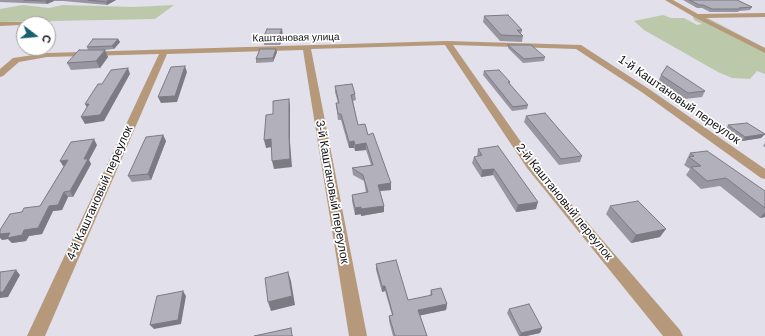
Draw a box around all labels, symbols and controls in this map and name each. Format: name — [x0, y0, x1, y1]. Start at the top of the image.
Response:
north arrow — [16, 16, 56, 56]
street label: Каштановая улица — [252, 31, 340, 45]
text: С — [40, 34, 53, 45]
street label: 1-й Каштановый переулок — [615, 52, 743, 148]
street label: 3-й Каштановый переулок — [312, 119, 352, 265]
street label: 4-й Каштановый переулок — [64, 124, 136, 262]
street label: 2-й Каштановый переулок — [513, 141, 615, 263]

